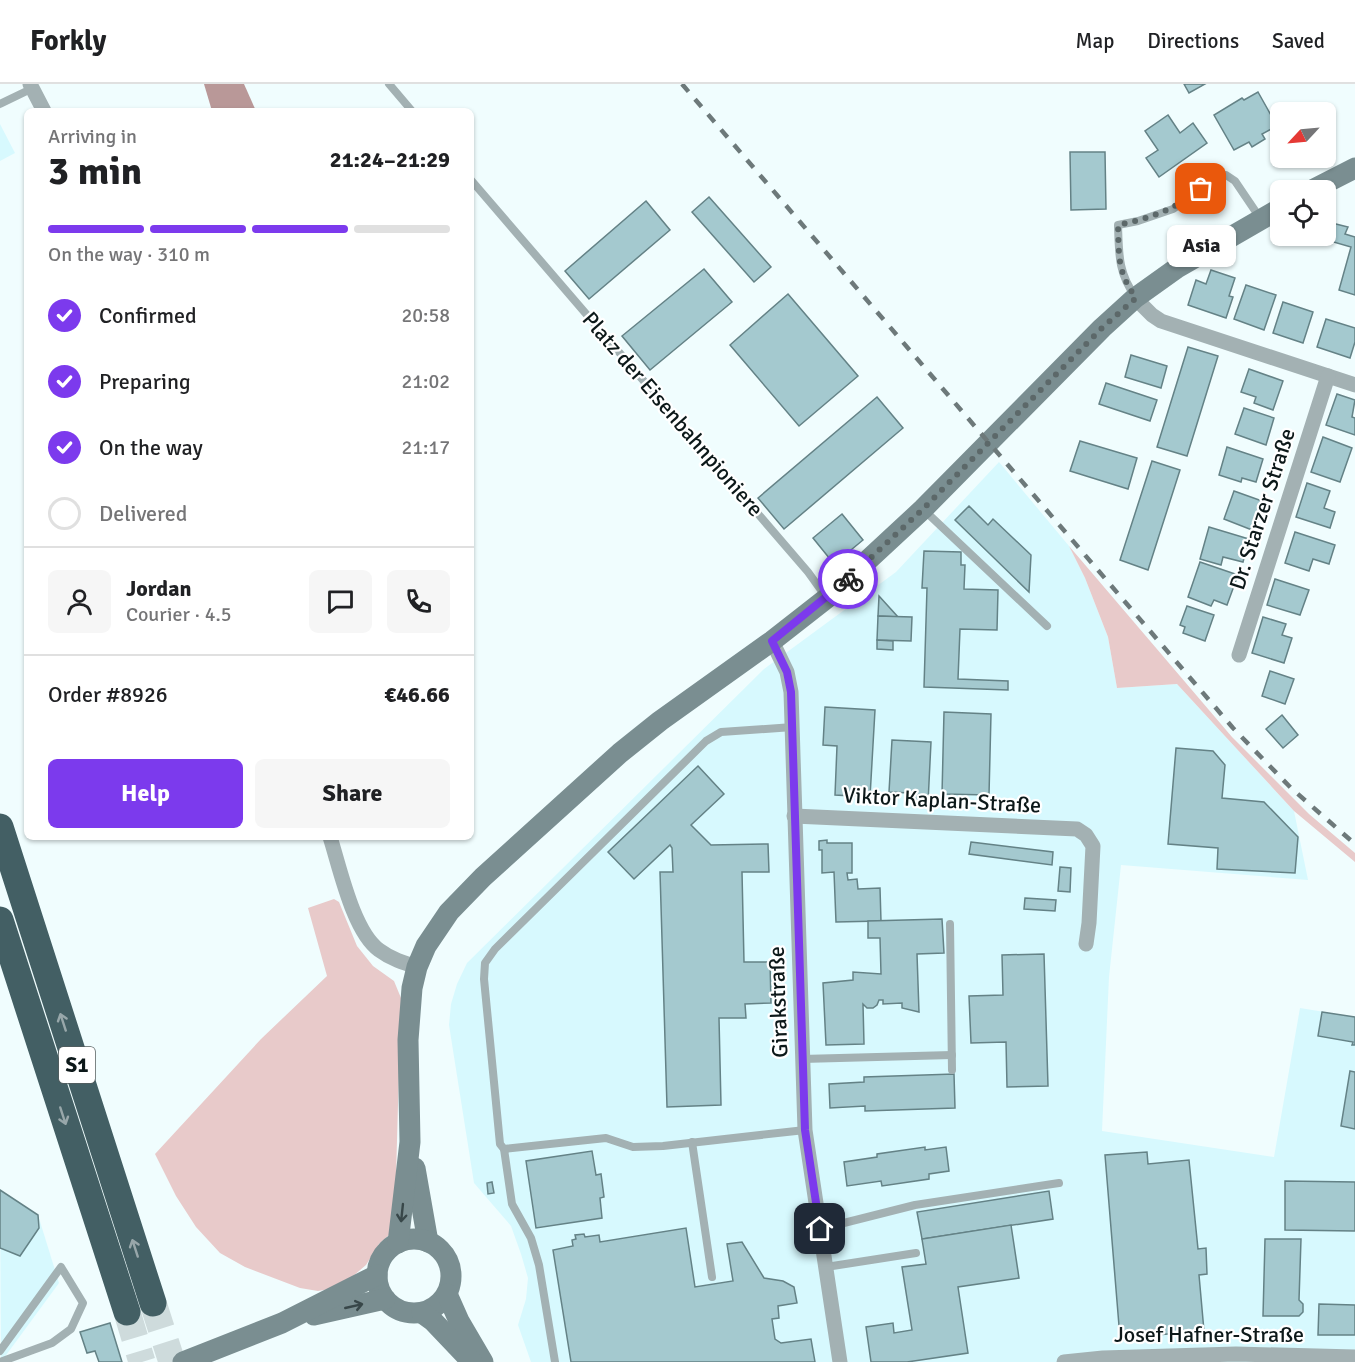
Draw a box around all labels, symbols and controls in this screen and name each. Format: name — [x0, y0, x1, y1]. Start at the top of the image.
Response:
text: Forkly — [30, 24, 106, 58]
text: Map — [1076, 28, 1114, 54]
text: Directions — [1147, 28, 1239, 54]
text: Saved — [1272, 28, 1325, 54]
north arrow — [1270, 102, 1336, 168]
map controls — [1270, 102, 1336, 246]
text: Arriving in — [48, 124, 137, 149]
text: 21:24–21:29 — [330, 146, 450, 173]
text: 3 min — [48, 147, 142, 195]
pin — [1175, 163, 1226, 214]
icon: bag — [1184, 172, 1217, 205]
button: locate — [1270, 180, 1336, 246]
callout: Asia — [1166, 225, 1236, 267]
text: Asia — [1183, 233, 1220, 258]
text: On the way · 310 m — [48, 242, 210, 267]
icon: check — [48, 299, 81, 332]
text: Confirmed — [99, 302, 197, 329]
text: 20:58 — [401, 303, 450, 328]
street label: Platz der Eisenbahnpioniere — [577, 306, 769, 522]
icon: check — [48, 365, 81, 398]
text: Preparing — [99, 368, 191, 395]
text: 21:02 — [401, 369, 450, 394]
street label: Dr. Starzer Straße — [1223, 425, 1301, 593]
icon: check — [48, 431, 81, 464]
text: On the way — [99, 434, 203, 461]
text: 21:17 — [401, 435, 450, 460]
text: Delivered — [99, 500, 187, 527]
courier — [818, 549, 878, 609]
icon: bike — [832, 563, 865, 596]
button: person — [48, 570, 111, 633]
button: chat — [309, 570, 372, 633]
button: phone — [387, 570, 450, 633]
text: Jordan — [126, 575, 192, 602]
text: Courier · 4.5 — [126, 602, 232, 627]
text: Order #8926 — [48, 681, 168, 708]
text: €46.66 — [384, 681, 450, 708]
button: Help — [48, 759, 243, 828]
button: Share — [255, 759, 450, 828]
street label: Viktor Kaplan-Straße — [842, 781, 1042, 819]
street label: Girakstraße — [763, 946, 793, 1058]
one-way arrow — [57, 1013, 68, 1032]
road number: S1 — [59, 1047, 95, 1083]
one-way arrow — [58, 1106, 69, 1125]
one-way arrow — [396, 1203, 407, 1222]
pin — [794, 1203, 845, 1254]
icon: home — [803, 1212, 836, 1245]
one-way arrow — [129, 1239, 140, 1258]
one-way arrow — [344, 1300, 363, 1312]
street label: Josef Hafner-Straße — [1114, 1321, 1304, 1348]

